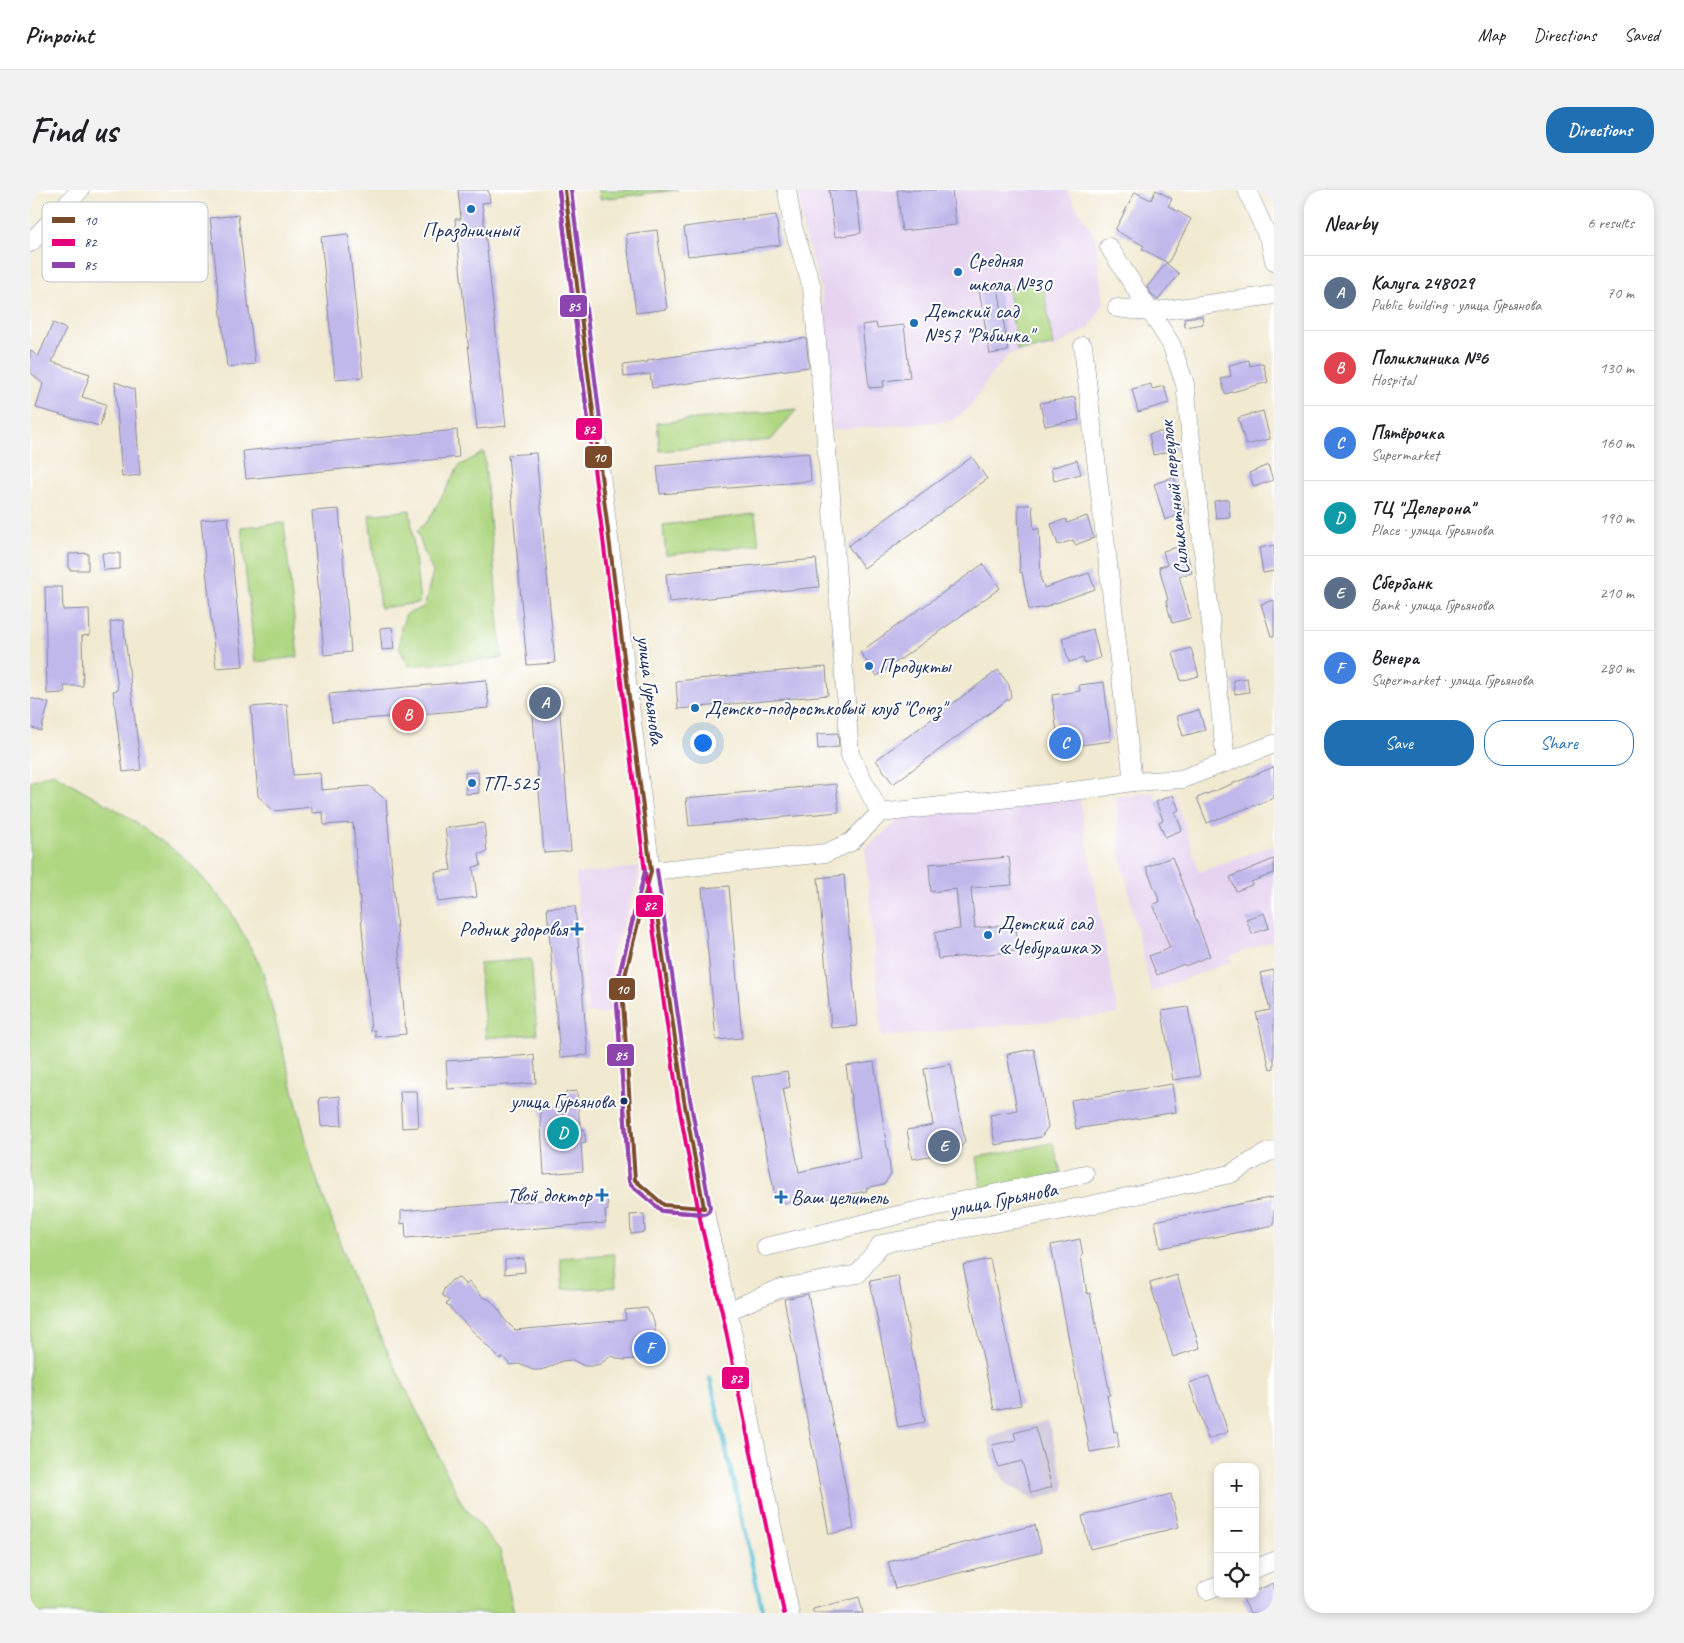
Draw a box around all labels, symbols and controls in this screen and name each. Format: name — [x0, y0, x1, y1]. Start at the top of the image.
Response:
text: Pinpoint — [25, 20, 94, 50]
text: Map — [1478, 24, 1505, 46]
text: Directions — [1533, 24, 1596, 46]
text: Saved — [1624, 24, 1659, 46]
button: Directions — [1546, 107, 1654, 153]
text: Find us — [30, 108, 117, 153]
legend — [42, 202, 208, 282]
marker: Праздничный — [465, 203, 477, 215]
text: Nearby — [1324, 210, 1377, 236]
text: 10 — [84, 212, 98, 229]
text: 6 results — [1587, 213, 1634, 233]
place label: Праздничный — [422, 217, 521, 243]
text: 82 — [84, 234, 98, 251]
place label: Средняя школа №30 — [968, 247, 1053, 297]
text: 85 — [84, 257, 97, 274]
marker: Средняя школа №30 — [952, 266, 964, 278]
text: Калуга 248029 — [1371, 271, 1474, 295]
text: A — [1336, 283, 1344, 303]
text: 70 m — [1607, 283, 1634, 303]
line badge: 85 — [559, 294, 588, 318]
text: Public building · улица Гурьянова — [1371, 295, 1541, 315]
text: 85 — [568, 298, 582, 315]
place label: Детский сад №57 "Рябинка" — [924, 298, 1037, 348]
marker: Детский сад №57 "Рябинка" — [908, 317, 920, 329]
text: Поликлиника №6 — [1371, 346, 1488, 370]
text: B — [1336, 358, 1344, 378]
text: 130 m — [1600, 358, 1634, 378]
text: Hospital — [1371, 370, 1415, 390]
line badge: 82 — [575, 417, 603, 441]
street label: Силикатный переулок — [1153, 418, 1195, 576]
text: 82 — [583, 421, 597, 438]
text: Пятёрочка — [1371, 421, 1444, 445]
text: C — [1336, 433, 1344, 453]
text: 160 m — [1600, 433, 1634, 453]
line badge: 10 — [584, 445, 613, 469]
text: Supermarket — [1371, 445, 1439, 465]
text: 10 — [593, 449, 607, 466]
text: ТЦ "Делерона" — [1371, 496, 1474, 520]
text: D — [1335, 508, 1345, 528]
text: 190 m — [1600, 508, 1634, 528]
text: Place · улица Гурьянова — [1371, 520, 1493, 540]
text: Сбербанк — [1371, 571, 1432, 595]
text: E — [1336, 583, 1344, 603]
text: 210 m — [1600, 583, 1634, 603]
text: Bank · улица Гурьянова — [1371, 595, 1494, 615]
street label: улица Гурьянова — [631, 632, 671, 748]
text: Венера — [1371, 646, 1419, 670]
place label: Продукты — [879, 653, 952, 679]
text: F — [1336, 658, 1344, 678]
text: 280 m — [1600, 658, 1634, 678]
marker: Продукты — [863, 660, 875, 672]
text: Supermarket · улица Гурьянова — [1371, 670, 1533, 690]
pin: A — [529, 684, 561, 722]
place label: Детско-подростковый клуб "Союз" — [705, 695, 950, 722]
pin: B — [392, 696, 424, 734]
marker: Детско-подростковый клуб "Союз" — [689, 702, 701, 714]
button: Save — [1324, 720, 1474, 766]
button: Share — [1484, 720, 1634, 766]
pin: C — [1049, 724, 1081, 762]
your location — [690, 730, 716, 756]
place label: ТП-525 — [482, 770, 541, 796]
marker: ТП-525 — [466, 777, 478, 789]
line badge: 82 — [635, 894, 664, 918]
text: 82 — [644, 897, 658, 914]
place label: Детский сад «Чебурашка» — [998, 910, 1102, 960]
place label: Родник здоровья — [459, 916, 568, 943]
marker: Родник здоровья — [571, 923, 583, 935]
marker: Детский сад «Чебурашка» — [982, 929, 994, 941]
line badge: 10 — [608, 977, 636, 1001]
text: 10 — [616, 981, 630, 998]
line badge: 85 — [606, 1043, 635, 1067]
text: 85 — [615, 1047, 629, 1064]
place label: улица Гурьянова — [510, 1089, 616, 1114]
marker: улица Гурьянова — [619, 1096, 629, 1106]
pin: D — [547, 1114, 579, 1152]
pin: E — [928, 1127, 960, 1165]
street label: улица Гурьянова — [945, 1175, 1061, 1223]
place label: Твой доктор — [506, 1182, 593, 1208]
place label: Ваш целитель — [791, 1184, 889, 1210]
marker: Твой доктор — [596, 1189, 608, 1201]
marker: Ваш целитель — [775, 1191, 787, 1203]
pin: F — [634, 1329, 666, 1367]
line badge: 82 — [721, 1366, 750, 1390]
text: 82 — [730, 1370, 744, 1387]
map controls — [1214, 1463, 1259, 1598]
button: + — [1214, 1463, 1259, 1508]
button: − — [1214, 1508, 1259, 1553]
button: locate — [1214, 1553, 1259, 1598]

